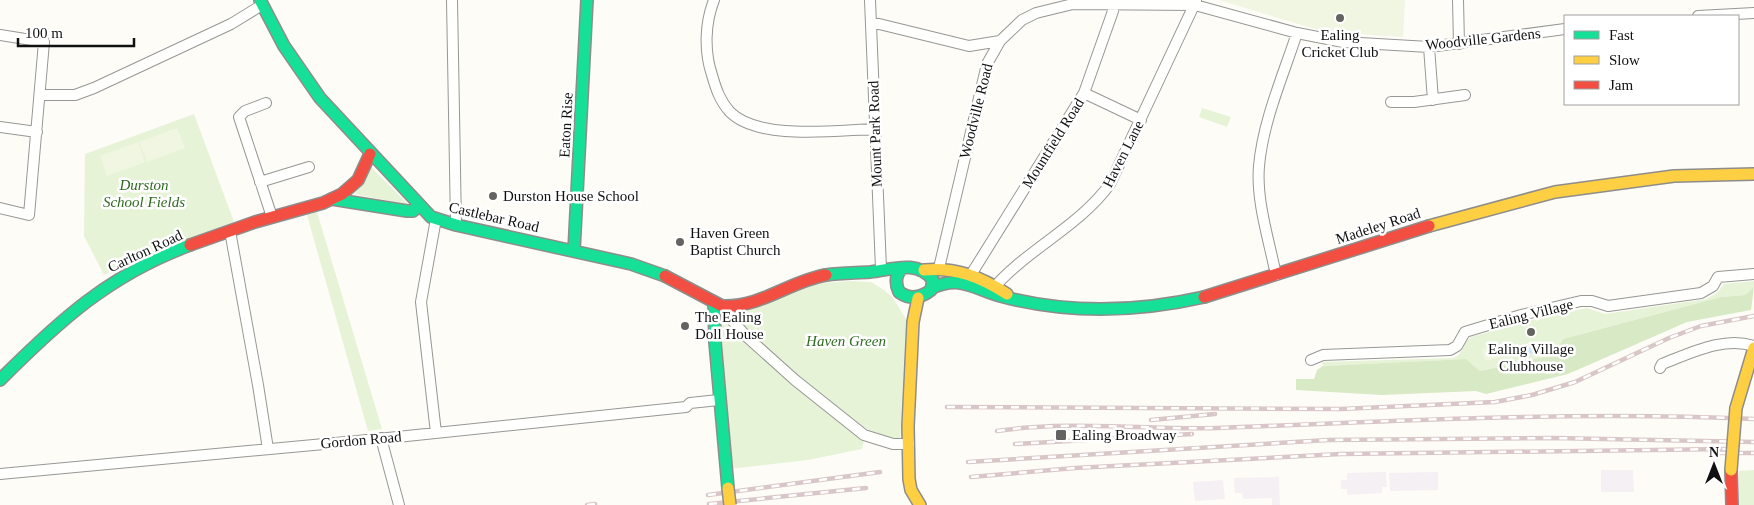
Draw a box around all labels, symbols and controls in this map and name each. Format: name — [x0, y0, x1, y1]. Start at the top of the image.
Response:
marker: Ealing Cricket Club — [1334, 12, 1346, 24]
scale bar — [18, 15, 134, 47]
legend — [1564, 15, 1739, 105]
text: 100 m — [25, 25, 63, 41]
street label: Woodville Gardens — [1425, 25, 1542, 53]
place label: Ealing Cricket Club — [1301, 27, 1379, 60]
text: Fast — [1609, 27, 1635, 43]
text: Slow — [1609, 52, 1640, 68]
street label: Woodville Road — [956, 61, 996, 160]
text: Jam — [1609, 77, 1633, 93]
street label: Mount Park Road — [865, 80, 885, 188]
street label: Eaton Rise — [556, 92, 576, 158]
street label: Mountfield Road — [1019, 95, 1087, 191]
street label: Haven Lane — [1099, 118, 1147, 190]
park label: Durston School Fields — [103, 177, 185, 210]
place label: Durston House School — [503, 188, 639, 204]
marker: Durston House School — [487, 190, 499, 202]
street label: Castlebar Road — [447, 199, 541, 235]
street label: Madeley Road — [1334, 205, 1423, 247]
place label: Haven Green Baptist Church — [690, 225, 781, 258]
street label: Carlton Road — [105, 227, 185, 275]
marker: Haven Green Baptist Church — [674, 236, 686, 248]
street label: Ealing Village — [1487, 296, 1575, 332]
place label: The Ealing Doll House — [695, 309, 764, 342]
marker: The Ealing Doll House — [679, 320, 691, 332]
marker: Ealing Village Clubhouse — [1525, 326, 1537, 338]
park label: Haven Green — [805, 333, 886, 349]
place label: Ealing Village Clubhouse — [1488, 341, 1574, 374]
place label: Ealing Broadway — [1072, 427, 1177, 443]
street label: Gordon Road — [320, 428, 403, 452]
marker: Ealing Broadway — [1054, 428, 1068, 442]
north arrow — [1689, 440, 1739, 490]
text: N — [1709, 445, 1719, 460]

